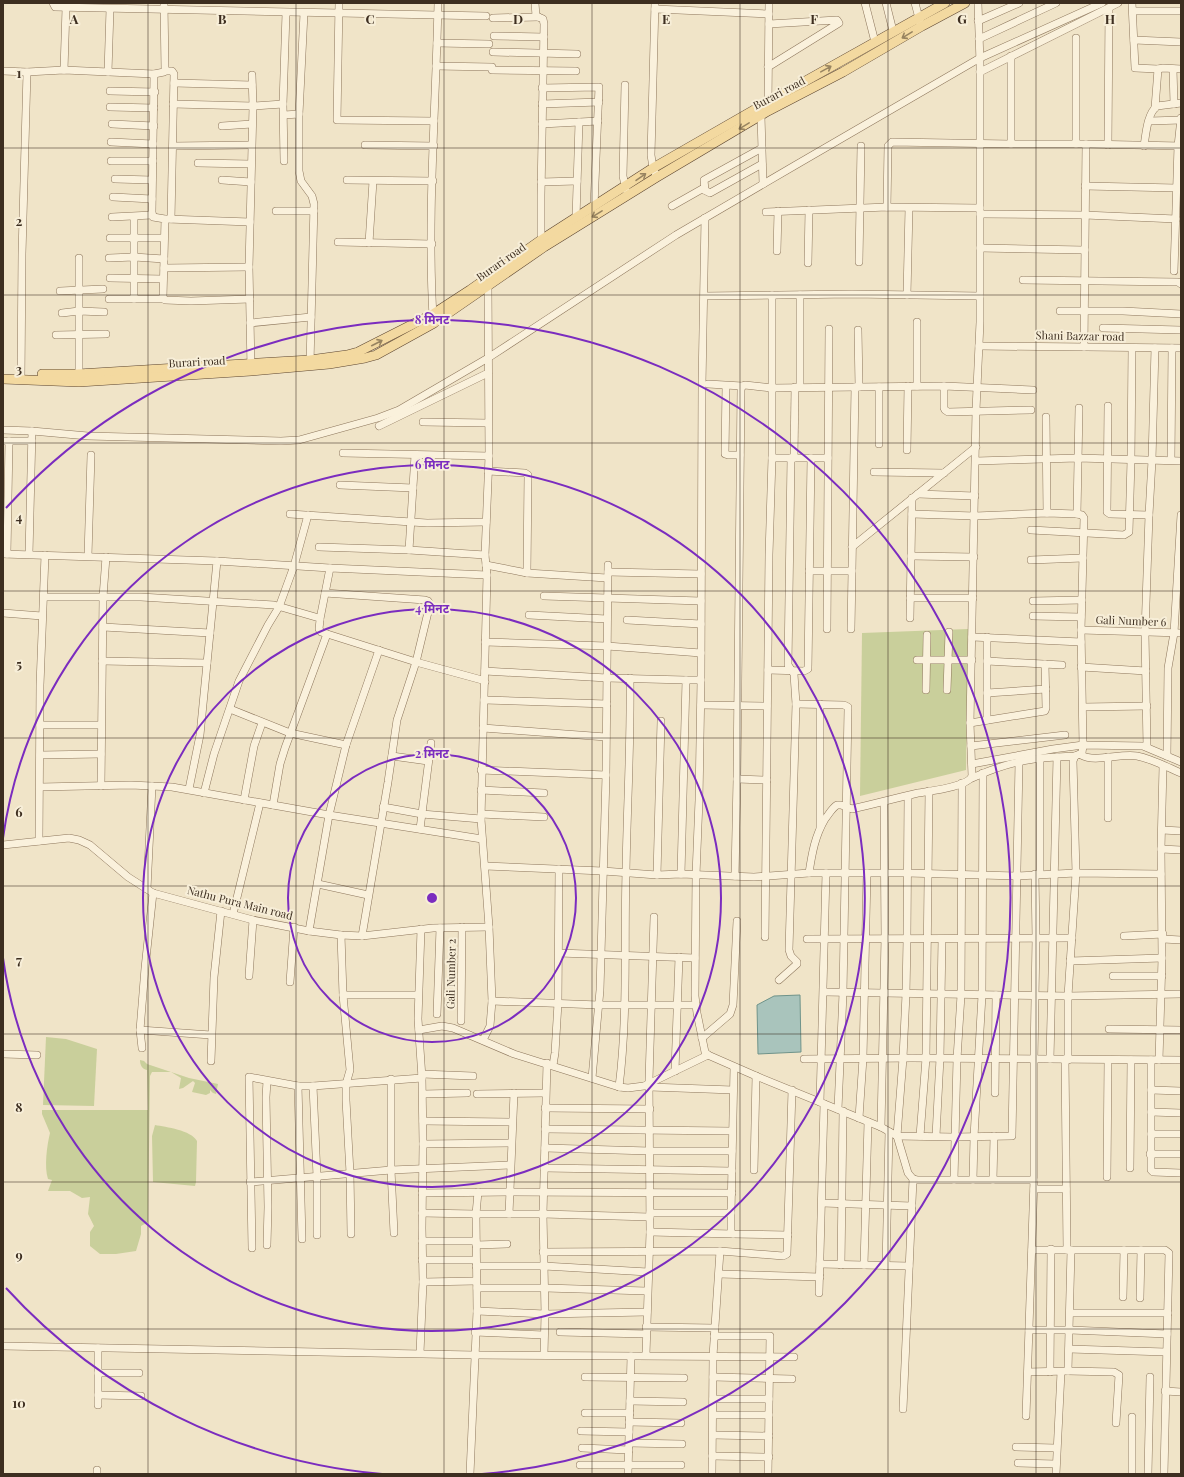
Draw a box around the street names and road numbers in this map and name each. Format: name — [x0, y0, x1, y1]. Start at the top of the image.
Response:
street label: Burari road — [750, 72, 808, 113]
street label: Burari road — [473, 239, 529, 284]
street label: Shani Bazzar road — [1036, 327, 1125, 344]
street label: Burari road — [168, 352, 226, 370]
street label: Gali Number 6 — [1095, 612, 1167, 629]
street label: Nathu Pura Main road — [186, 882, 295, 923]
street label: Gali Number 2 — [442, 939, 459, 1009]

